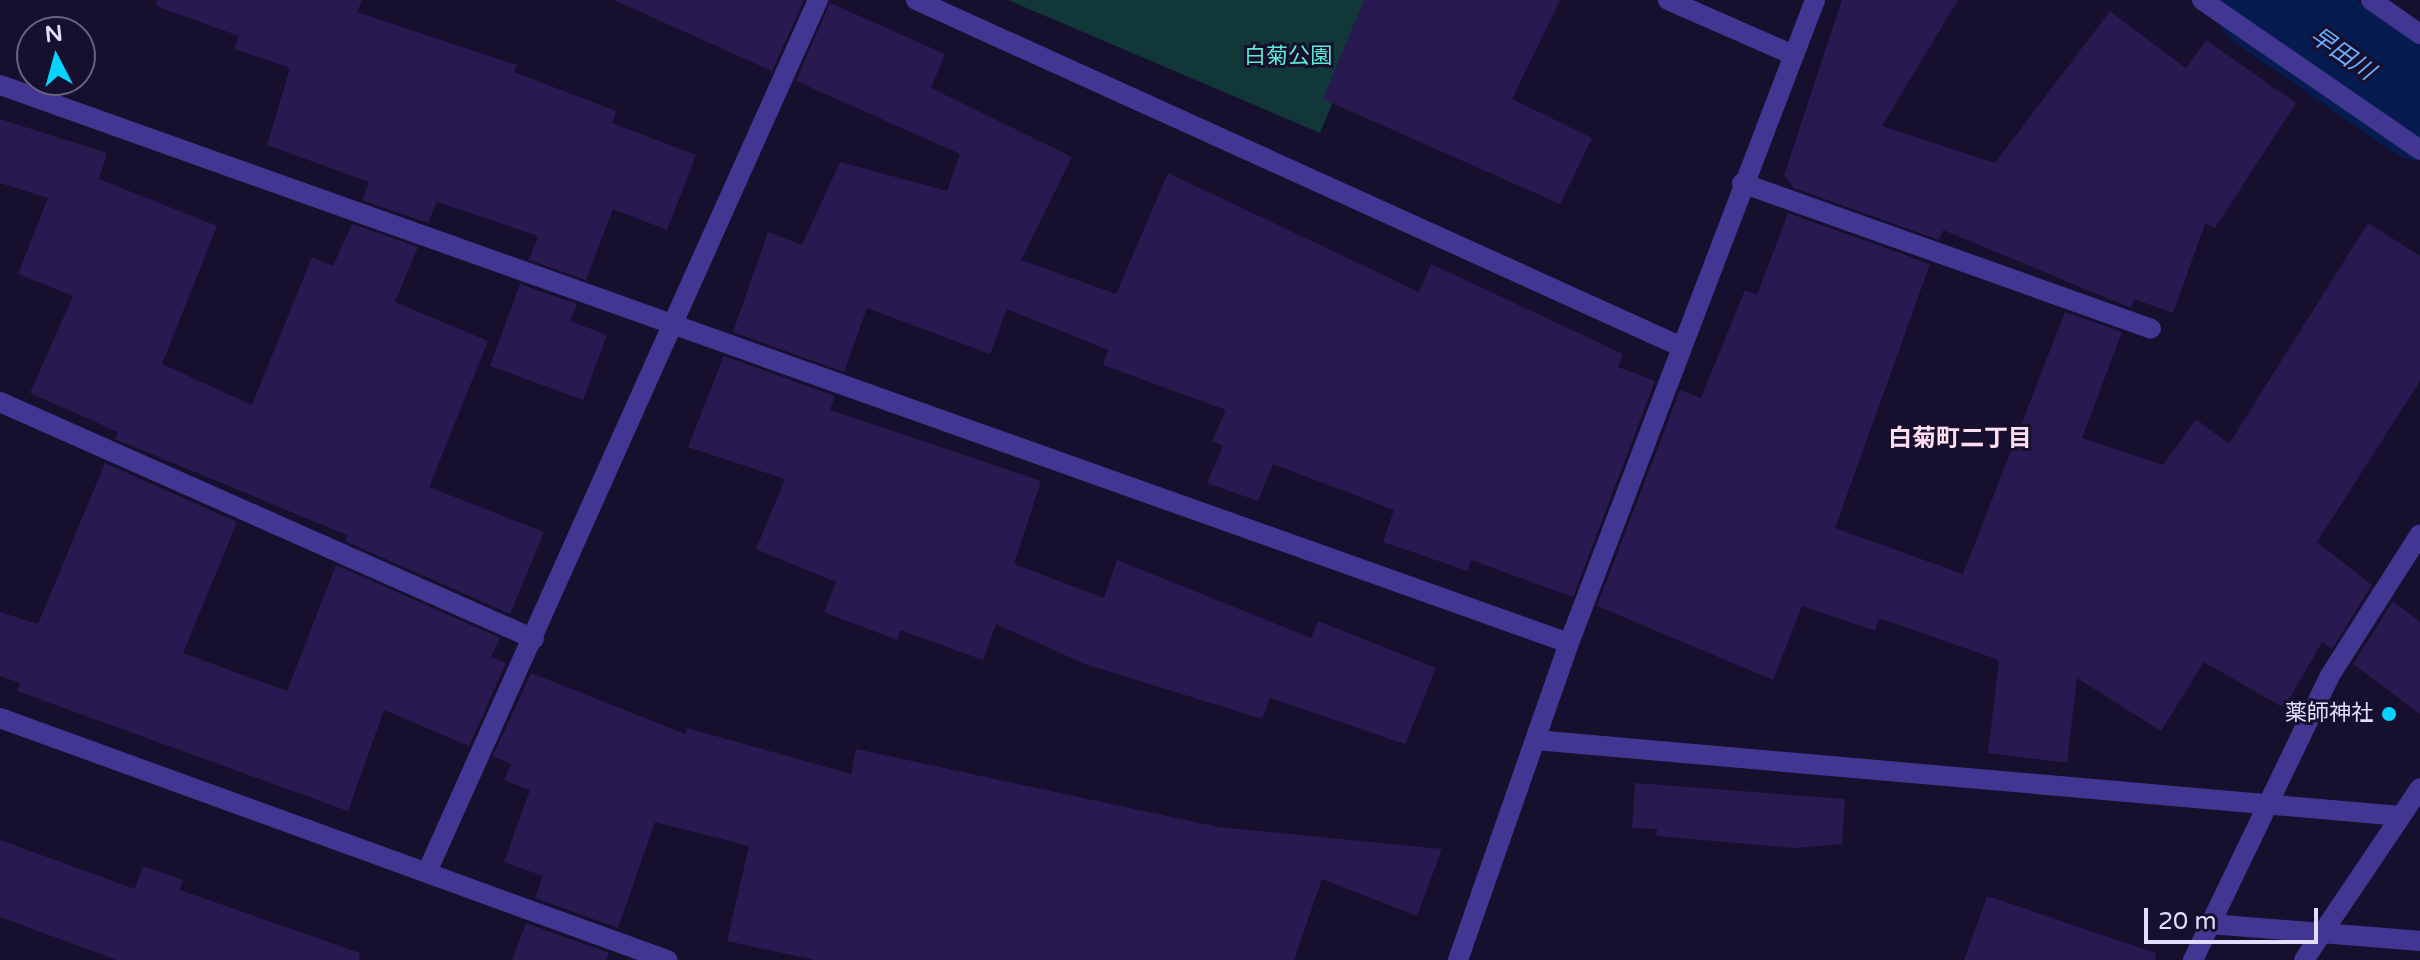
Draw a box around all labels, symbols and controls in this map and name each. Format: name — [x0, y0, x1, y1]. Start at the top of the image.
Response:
north arrow — [16, 16, 96, 96]
text: N — [44, 20, 64, 48]
water label: 早田川 — [2304, 22, 2380, 86]
park label: 白菊公園 — [1244, 44, 1332, 70]
district label: 白菊町二丁目 — [1888, 425, 2032, 453]
place label: 薬師神社 — [2285, 701, 2373, 727]
marker: 薬師神社 — [2380, 705, 2398, 723]
scale bar — [2148, 892, 2322, 942]
text: 20 m — [2158, 907, 2216, 936]

